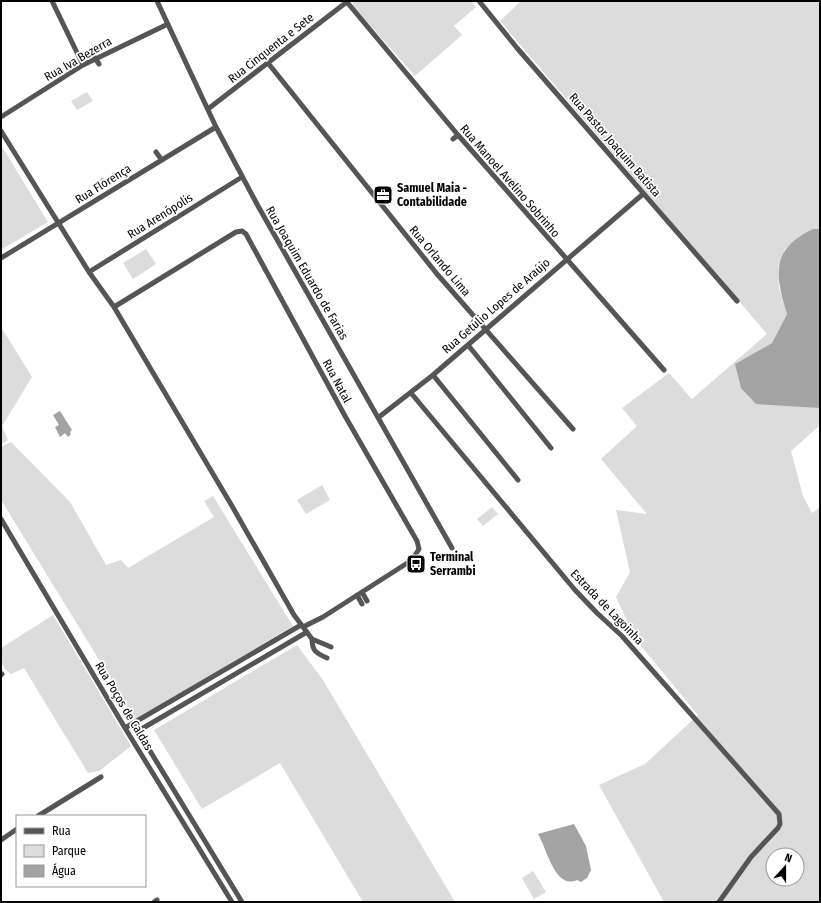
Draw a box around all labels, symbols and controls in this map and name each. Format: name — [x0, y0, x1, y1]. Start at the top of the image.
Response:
street label: Rua Cinquenta e Sete — [225, 10, 317, 86]
street label: Rua Iva Bezerra — [42, 34, 114, 84]
street label: Rua Pastor Joaquim Batista — [566, 90, 664, 200]
street label: Rua Manoel Avelino Sobrinho — [457, 122, 563, 240]
street label: Rua Florença — [73, 161, 134, 207]
place label: Samuel Maia - Contabilidade — [397, 181, 468, 209]
office icon: Samuel Maia - Contabilidade — [372, 184, 394, 206]
street label: Rua Arenópolis — [125, 190, 195, 242]
street label: Rua Joaquim Eduardo de Farias — [263, 204, 351, 342]
street label: Rua Orlando Lima — [406, 223, 474, 299]
street label: Rua Getúlio Lopes de Araújo — [439, 255, 553, 357]
street label: Rua Natal — [320, 357, 354, 405]
place label: Terminal Serrambi — [430, 550, 476, 578]
bus stop icon: Terminal Serrambi — [405, 553, 427, 575]
street label: Estrada de Lagoinha — [568, 567, 646, 648]
street label: Rua Poços de Caldas — [92, 659, 156, 753]
legend — [16, 815, 146, 887]
text: Rua — [52, 824, 71, 838]
text: Parque — [52, 844, 86, 858]
north arrow — [765, 847, 805, 887]
text: N — [783, 851, 794, 865]
text: Água — [52, 863, 76, 878]

